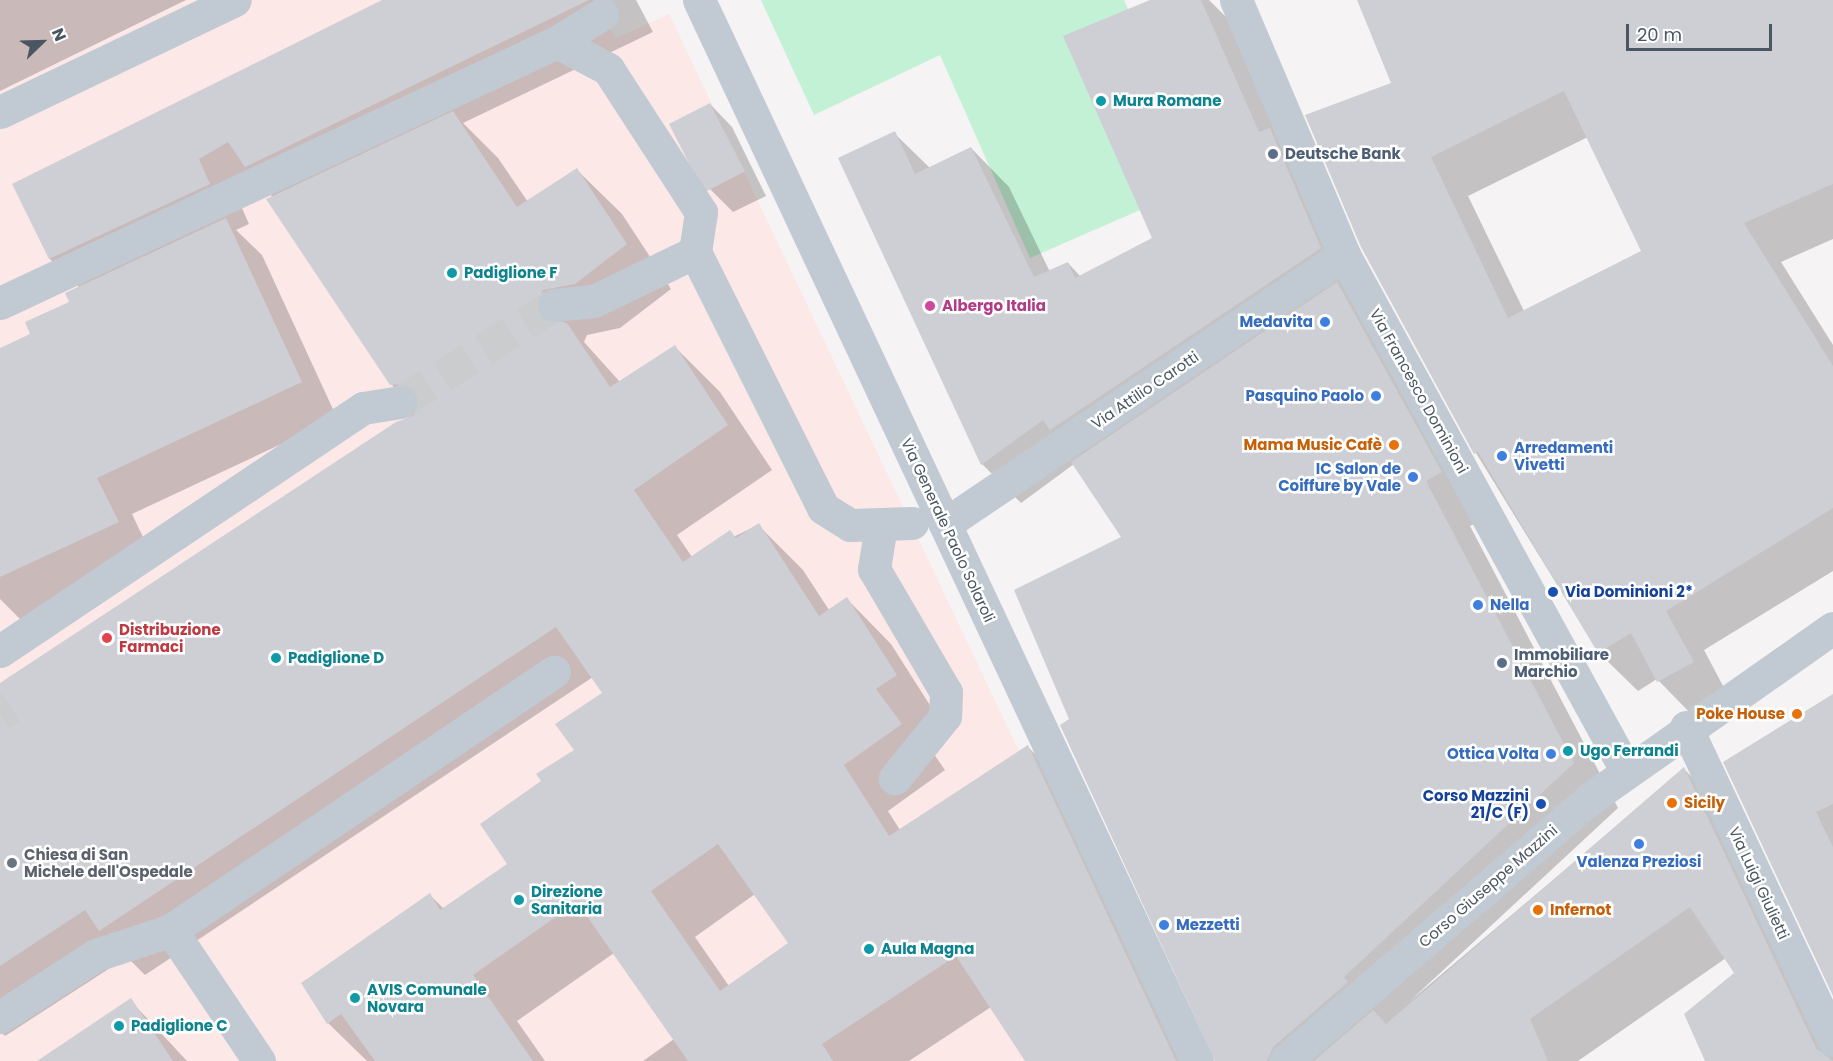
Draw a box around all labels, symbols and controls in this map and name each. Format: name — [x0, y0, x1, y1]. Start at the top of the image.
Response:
north arrow — [12, 12, 72, 72]
scale bar — [1629, 12, 1774, 50]
text: 20 m — [1637, 22, 1682, 47]
text: N — [46, 25, 72, 45]
place label: Mura Romane — [1113, 92, 1221, 110]
marker: Mura Romane — [1094, 94, 1108, 108]
place label: Deutsche Bank — [1285, 145, 1401, 163]
marker: Deutsche Bank — [1266, 147, 1280, 161]
place label: Padiglione F — [464, 264, 557, 282]
marker: Padiglione F — [445, 266, 459, 280]
place label: Albergo Italia — [942, 297, 1046, 315]
marker: Albergo Italia — [923, 299, 937, 313]
street label: Via Francesco Dominioni — [1366, 306, 1472, 476]
place label: Medavita — [1240, 313, 1313, 331]
marker: Medavita — [1318, 315, 1332, 329]
street label: Via Attilio Carotti — [1088, 348, 1202, 432]
place label: Pasquino Paolo — [1245, 387, 1364, 405]
marker: Pasquino Paolo — [1369, 389, 1383, 403]
street label: Via Generale Paolo Solaroli — [897, 435, 999, 625]
place label: Mama Music Cafè — [1244, 436, 1382, 454]
marker: Mama Music Cafè — [1387, 438, 1401, 452]
place label: Arredamenti Vivetti — [1514, 438, 1613, 473]
marker: Arredamenti Vivetti — [1495, 449, 1509, 463]
place label: IC Salon de Coiffure by Vale — [1278, 459, 1401, 494]
marker: IC Salon de Coiffure by Vale — [1406, 470, 1420, 484]
place label: Via Dominioni 2* — [1565, 583, 1693, 601]
marker: Via Dominioni 2* — [1546, 585, 1560, 599]
place label: Nella — [1490, 596, 1530, 614]
marker: Nella — [1471, 598, 1485, 612]
place label: Distribuzione Farmaci — [119, 620, 221, 655]
marker: Distribuzione Farmaci — [100, 631, 114, 645]
place label: Immobiliare Marchio — [1514, 645, 1609, 680]
place label: Padiglione D — [288, 649, 384, 667]
marker: Padiglione D — [269, 651, 283, 665]
marker: Immobiliare Marchio — [1495, 656, 1509, 670]
place label: Poke House — [1696, 705, 1785, 723]
marker: Poke House — [1790, 707, 1804, 721]
place label: Ugo Ferrandi — [1580, 742, 1679, 760]
marker: Ugo Ferrandi — [1561, 744, 1575, 758]
place label: Ottica Volta — [1447, 745, 1539, 763]
marker: Ottica Volta — [1544, 747, 1558, 761]
place label: Corso Mazzini 21/C (F) — [1423, 786, 1529, 821]
place label: Sicily — [1684, 794, 1725, 812]
marker: Sicily — [1665, 796, 1679, 810]
marker: Corso Mazzini 21/C (F) — [1534, 797, 1548, 811]
street label: Corso Giuseppe Mazzini — [1415, 821, 1561, 951]
street label: Via Luigi Giulietti — [1725, 824, 1793, 942]
marker: Valenza Preziosi — [1632, 837, 1646, 851]
place label: Chiesa di San Michele dell'Ospedale — [24, 845, 193, 880]
place label: Valenza Preziosi — [1577, 853, 1701, 871]
marker: Chiesa di San Michele dell'Ospedale — [5, 856, 19, 870]
place label: Direzione Sanitaria — [531, 882, 603, 917]
marker: Direzione Sanitaria — [512, 893, 526, 907]
place label: Infernot — [1550, 901, 1611, 919]
marker: Infernot — [1531, 903, 1545, 917]
place label: Mezzetti — [1176, 916, 1240, 934]
marker: Mezzetti — [1157, 918, 1171, 932]
place label: Aula Magna — [881, 940, 974, 958]
marker: Aula Magna — [862, 942, 876, 956]
place label: AVIS Comunale Novara — [367, 980, 487, 1015]
marker: AVIS Comunale Novara — [348, 991, 362, 1005]
place label: Padiglione C — [131, 1017, 228, 1035]
marker: Padiglione C — [112, 1019, 126, 1033]

